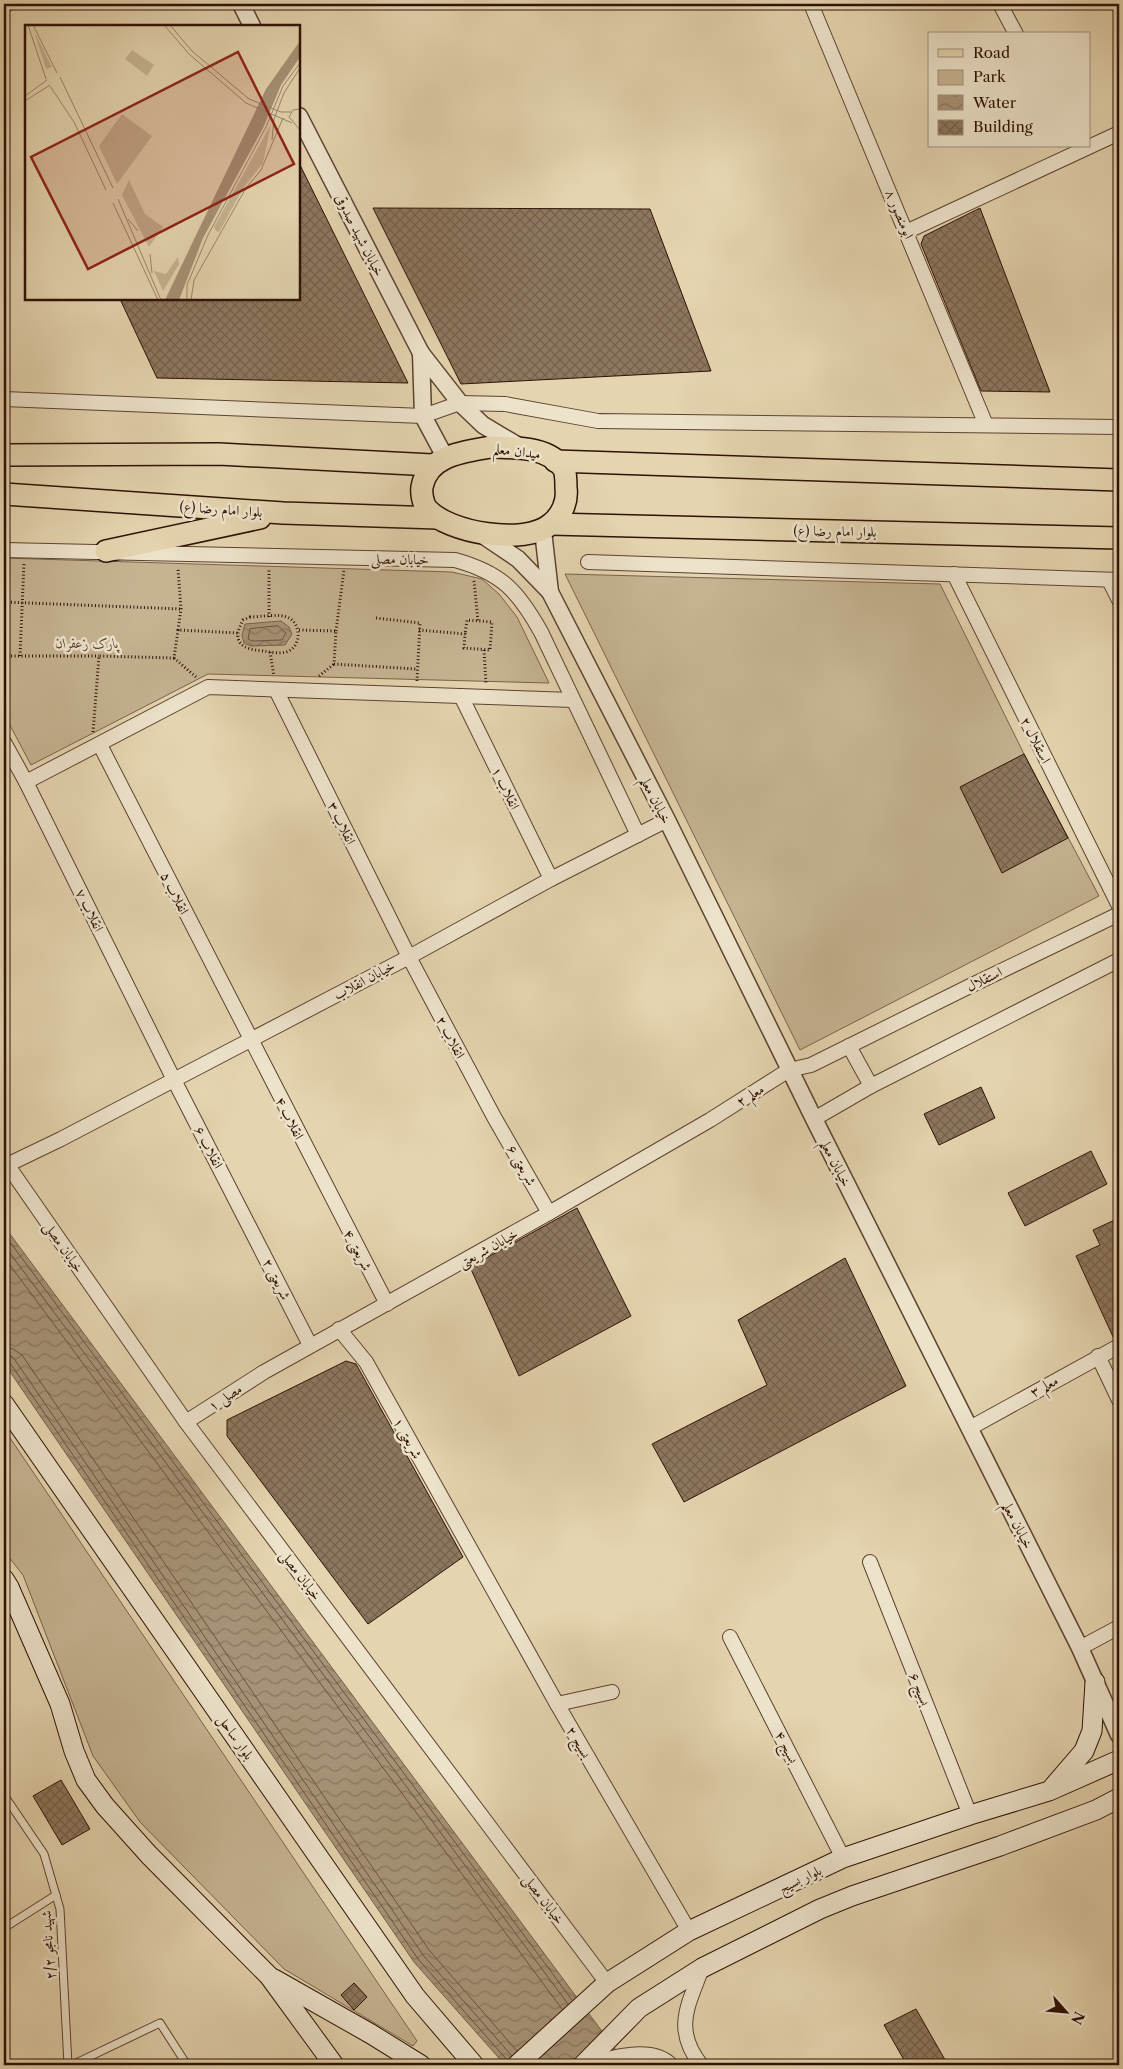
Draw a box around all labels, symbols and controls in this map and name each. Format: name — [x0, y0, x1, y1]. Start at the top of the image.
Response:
inset map — [25, 25, 300, 300]
legend — [928, 32, 1090, 148]
text: Road — [973, 43, 1010, 62]
text: Park — [973, 67, 1007, 86]
text: Water — [972, 93, 1017, 112]
text: Building — [973, 117, 1033, 136]
street label: ابومنصور ۸ — [882, 187, 918, 241]
street label: خیابان شهید صدوقی — [331, 191, 389, 280]
street label: میدان معلم — [492, 439, 542, 469]
street label: بلوار امام رضا (ع) — [179, 497, 263, 525]
street label: بلوار امام رضا (ع) — [793, 521, 877, 545]
street label: خیابان مصلی — [371, 549, 429, 570]
park label: پارک زعفران — [55, 634, 120, 654]
street label: استقلال ۲ — [1017, 714, 1055, 766]
street label: انقلاب ۱ — [488, 764, 524, 812]
street label: خیابان معلم — [631, 773, 676, 829]
street label: انقلاب ۳ — [324, 799, 360, 847]
street label: انقلاب ۵ — [157, 869, 193, 917]
street label: انقلاب ۷ — [72, 886, 108, 934]
street label: خیابان انقلاب — [330, 956, 398, 1004]
street label: استقلال — [963, 963, 1005, 995]
street label: انقلاب ۲ — [432, 1013, 470, 1061]
street label: معلم ۲ — [733, 1080, 770, 1115]
street label: انقلاب ۴ — [272, 1094, 308, 1142]
street label: انقلاب ۶ — [190, 1123, 228, 1171]
street label: خیابان معلم — [811, 1136, 856, 1192]
street label: شریعتی ۶ — [502, 1141, 541, 1189]
street label: خیابان مصلی — [39, 1218, 88, 1277]
street label: خیابان شریعتی — [455, 1224, 522, 1273]
street label: شریعتی ۴ — [339, 1226, 376, 1274]
street label: شریعتی ۲ — [258, 1255, 295, 1303]
street label: معلم ۳ — [1027, 1371, 1064, 1406]
street label: مصلی ۱ — [205, 1379, 246, 1415]
street label: شریعتی ۱ — [389, 1414, 427, 1462]
street label: خیابان معلم — [993, 1498, 1038, 1554]
street label: خیابان مصلی — [275, 1546, 326, 1604]
street label: بسیج ۶ — [902, 1670, 935, 1710]
street label: بلوار ساحل — [212, 1711, 258, 1765]
street label: بسیج ۲ — [559, 1723, 595, 1763]
street label: بسیج ۴ — [768, 1728, 803, 1768]
street label: بلوار بسیج — [776, 1861, 826, 1901]
street label: خیابان مصلی — [518, 1870, 569, 1928]
street label: شهید نامجو ۲/۲ — [37, 1910, 60, 1980]
north arrow — [1040, 1986, 1090, 2036]
text: N — [1067, 2008, 1088, 2027]

